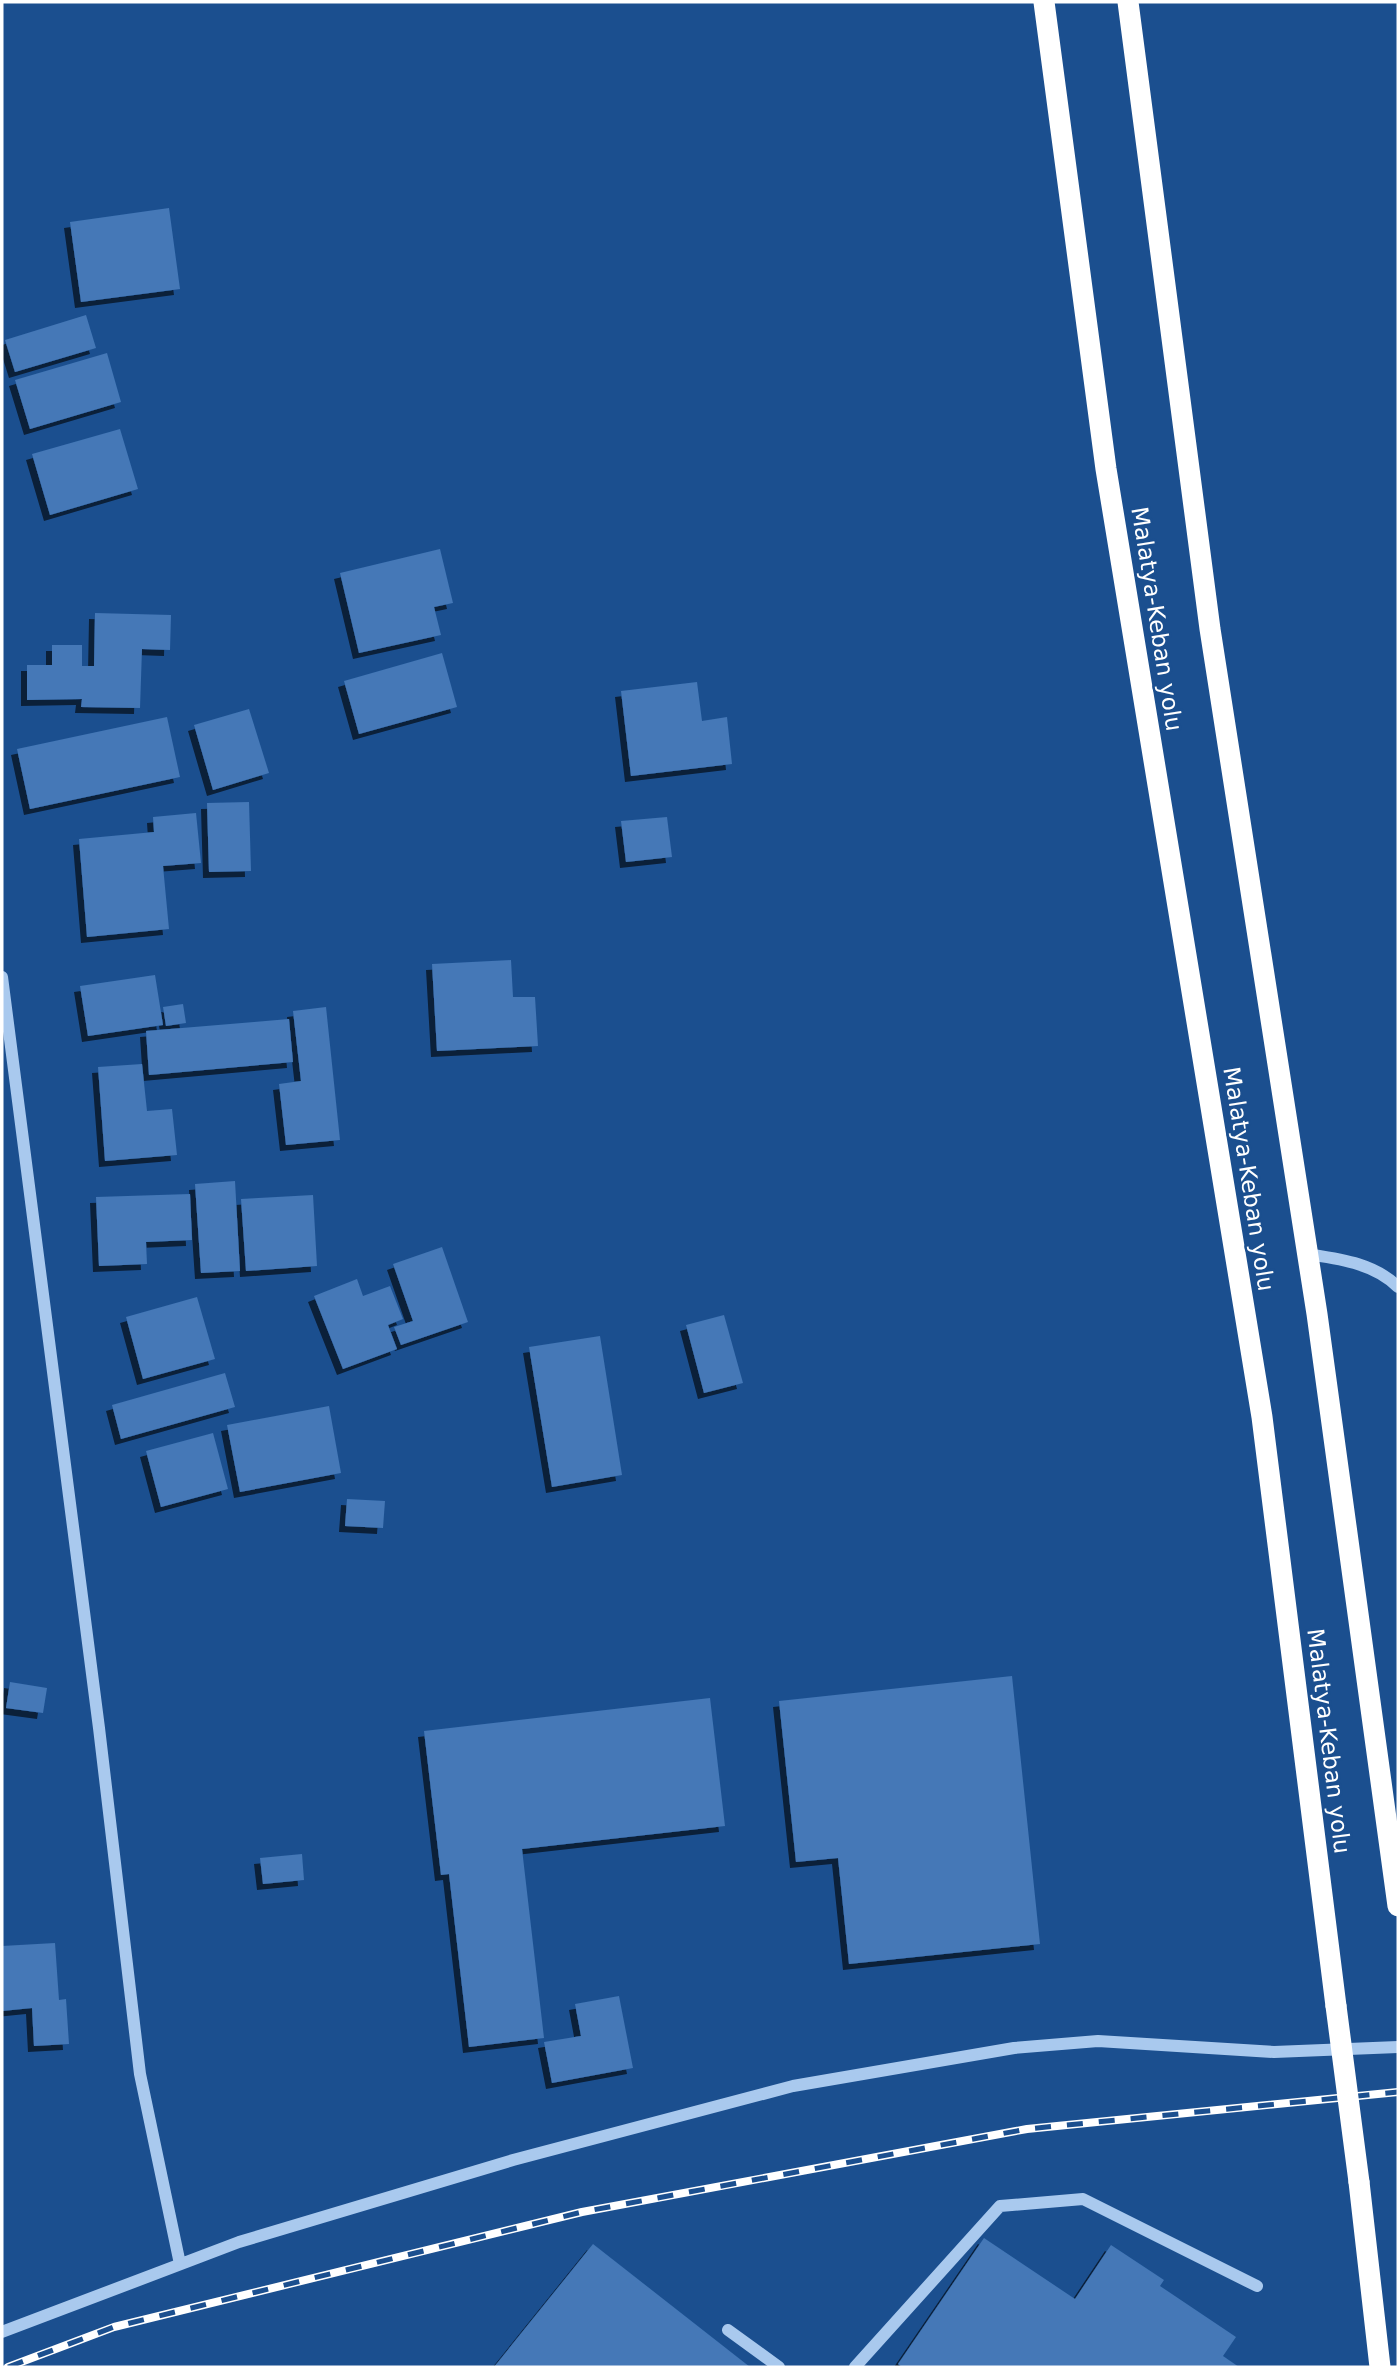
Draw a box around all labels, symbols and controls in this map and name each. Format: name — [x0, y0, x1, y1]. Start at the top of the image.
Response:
street label: Malatya-Keban yolu — [1126, 505, 1188, 733]
street label: Malatya-Keban yolu — [1218, 1065, 1280, 1293]
street label: Malatya-Keban yolu — [1302, 1627, 1356, 1855]

